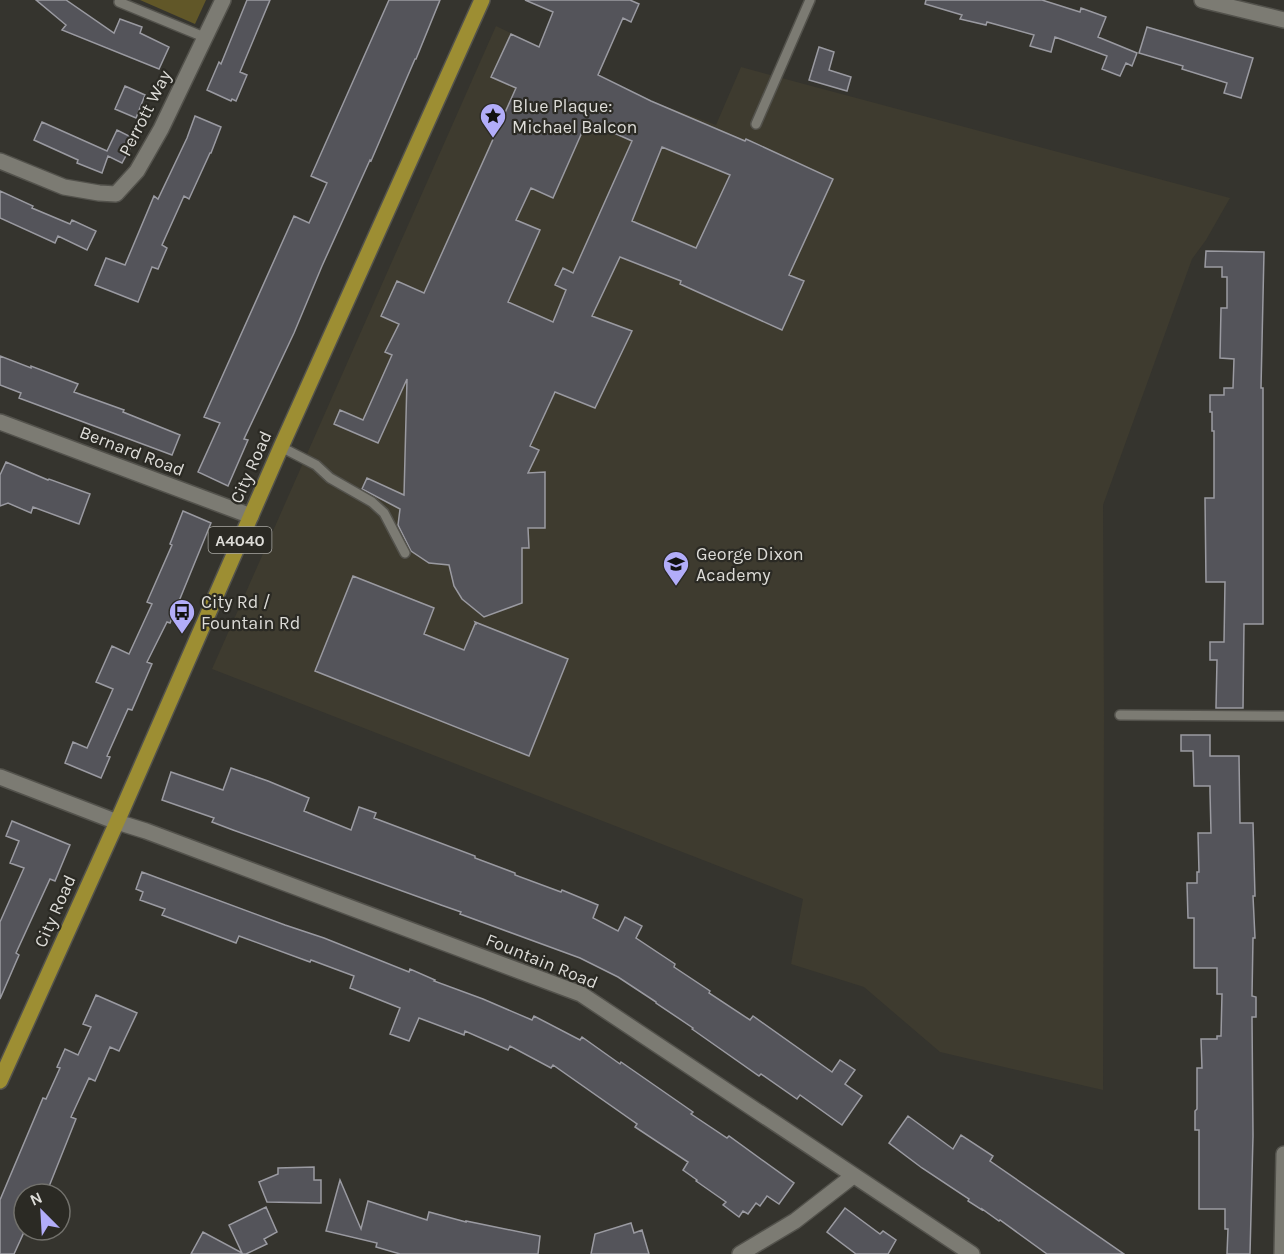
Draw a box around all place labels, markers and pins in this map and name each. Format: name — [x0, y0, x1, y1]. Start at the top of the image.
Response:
place label: Blue Plaque: Michael Balcon — [512, 95, 637, 138]
place icon: Blue Plaque: Michael Balcon — [478, 101, 508, 139]
place label: George Dixon Academy — [696, 543, 804, 586]
school or university icon: George Dixon Academy — [661, 549, 691, 587]
place label: City Rd / Fountain Rd — [201, 591, 300, 634]
bus stop icon: City Rd / Fountain Rd — [167, 597, 197, 635]

